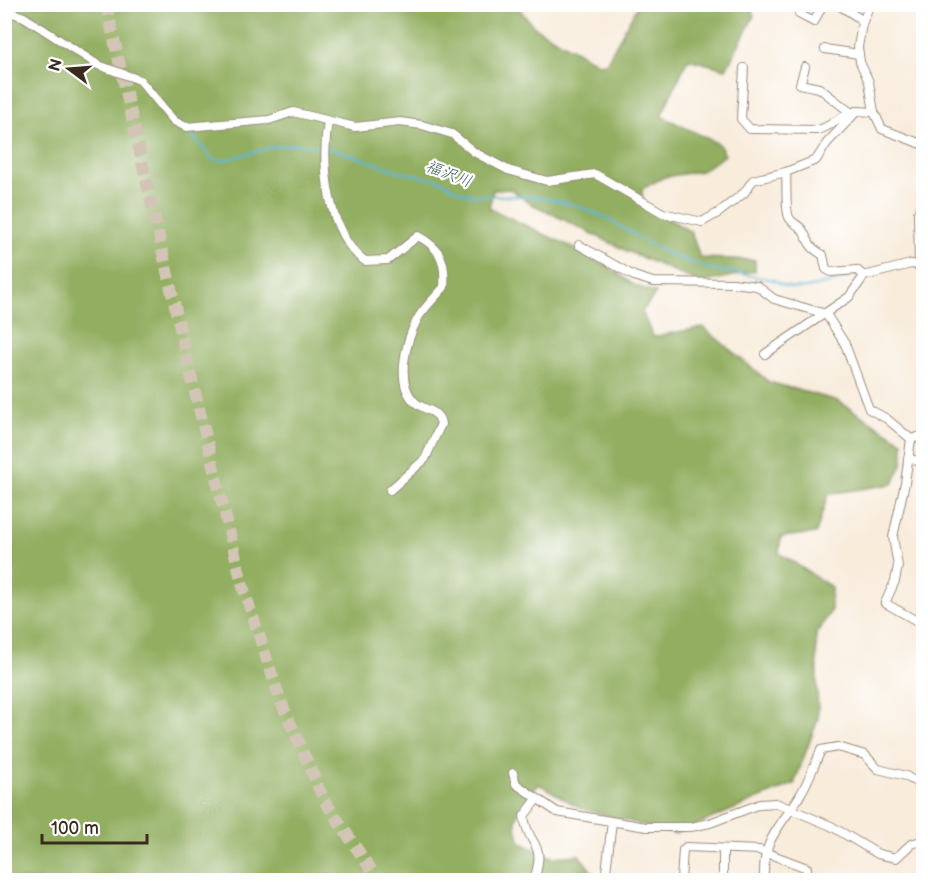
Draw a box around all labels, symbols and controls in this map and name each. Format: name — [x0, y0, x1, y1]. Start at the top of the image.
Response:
north arrow — [39, 39, 99, 99]
text: N — [45, 57, 67, 74]
water label: 福沢川 — [423, 157, 474, 192]
scale bar — [42, 807, 147, 845]
text: 100 m — [51, 818, 99, 839]

